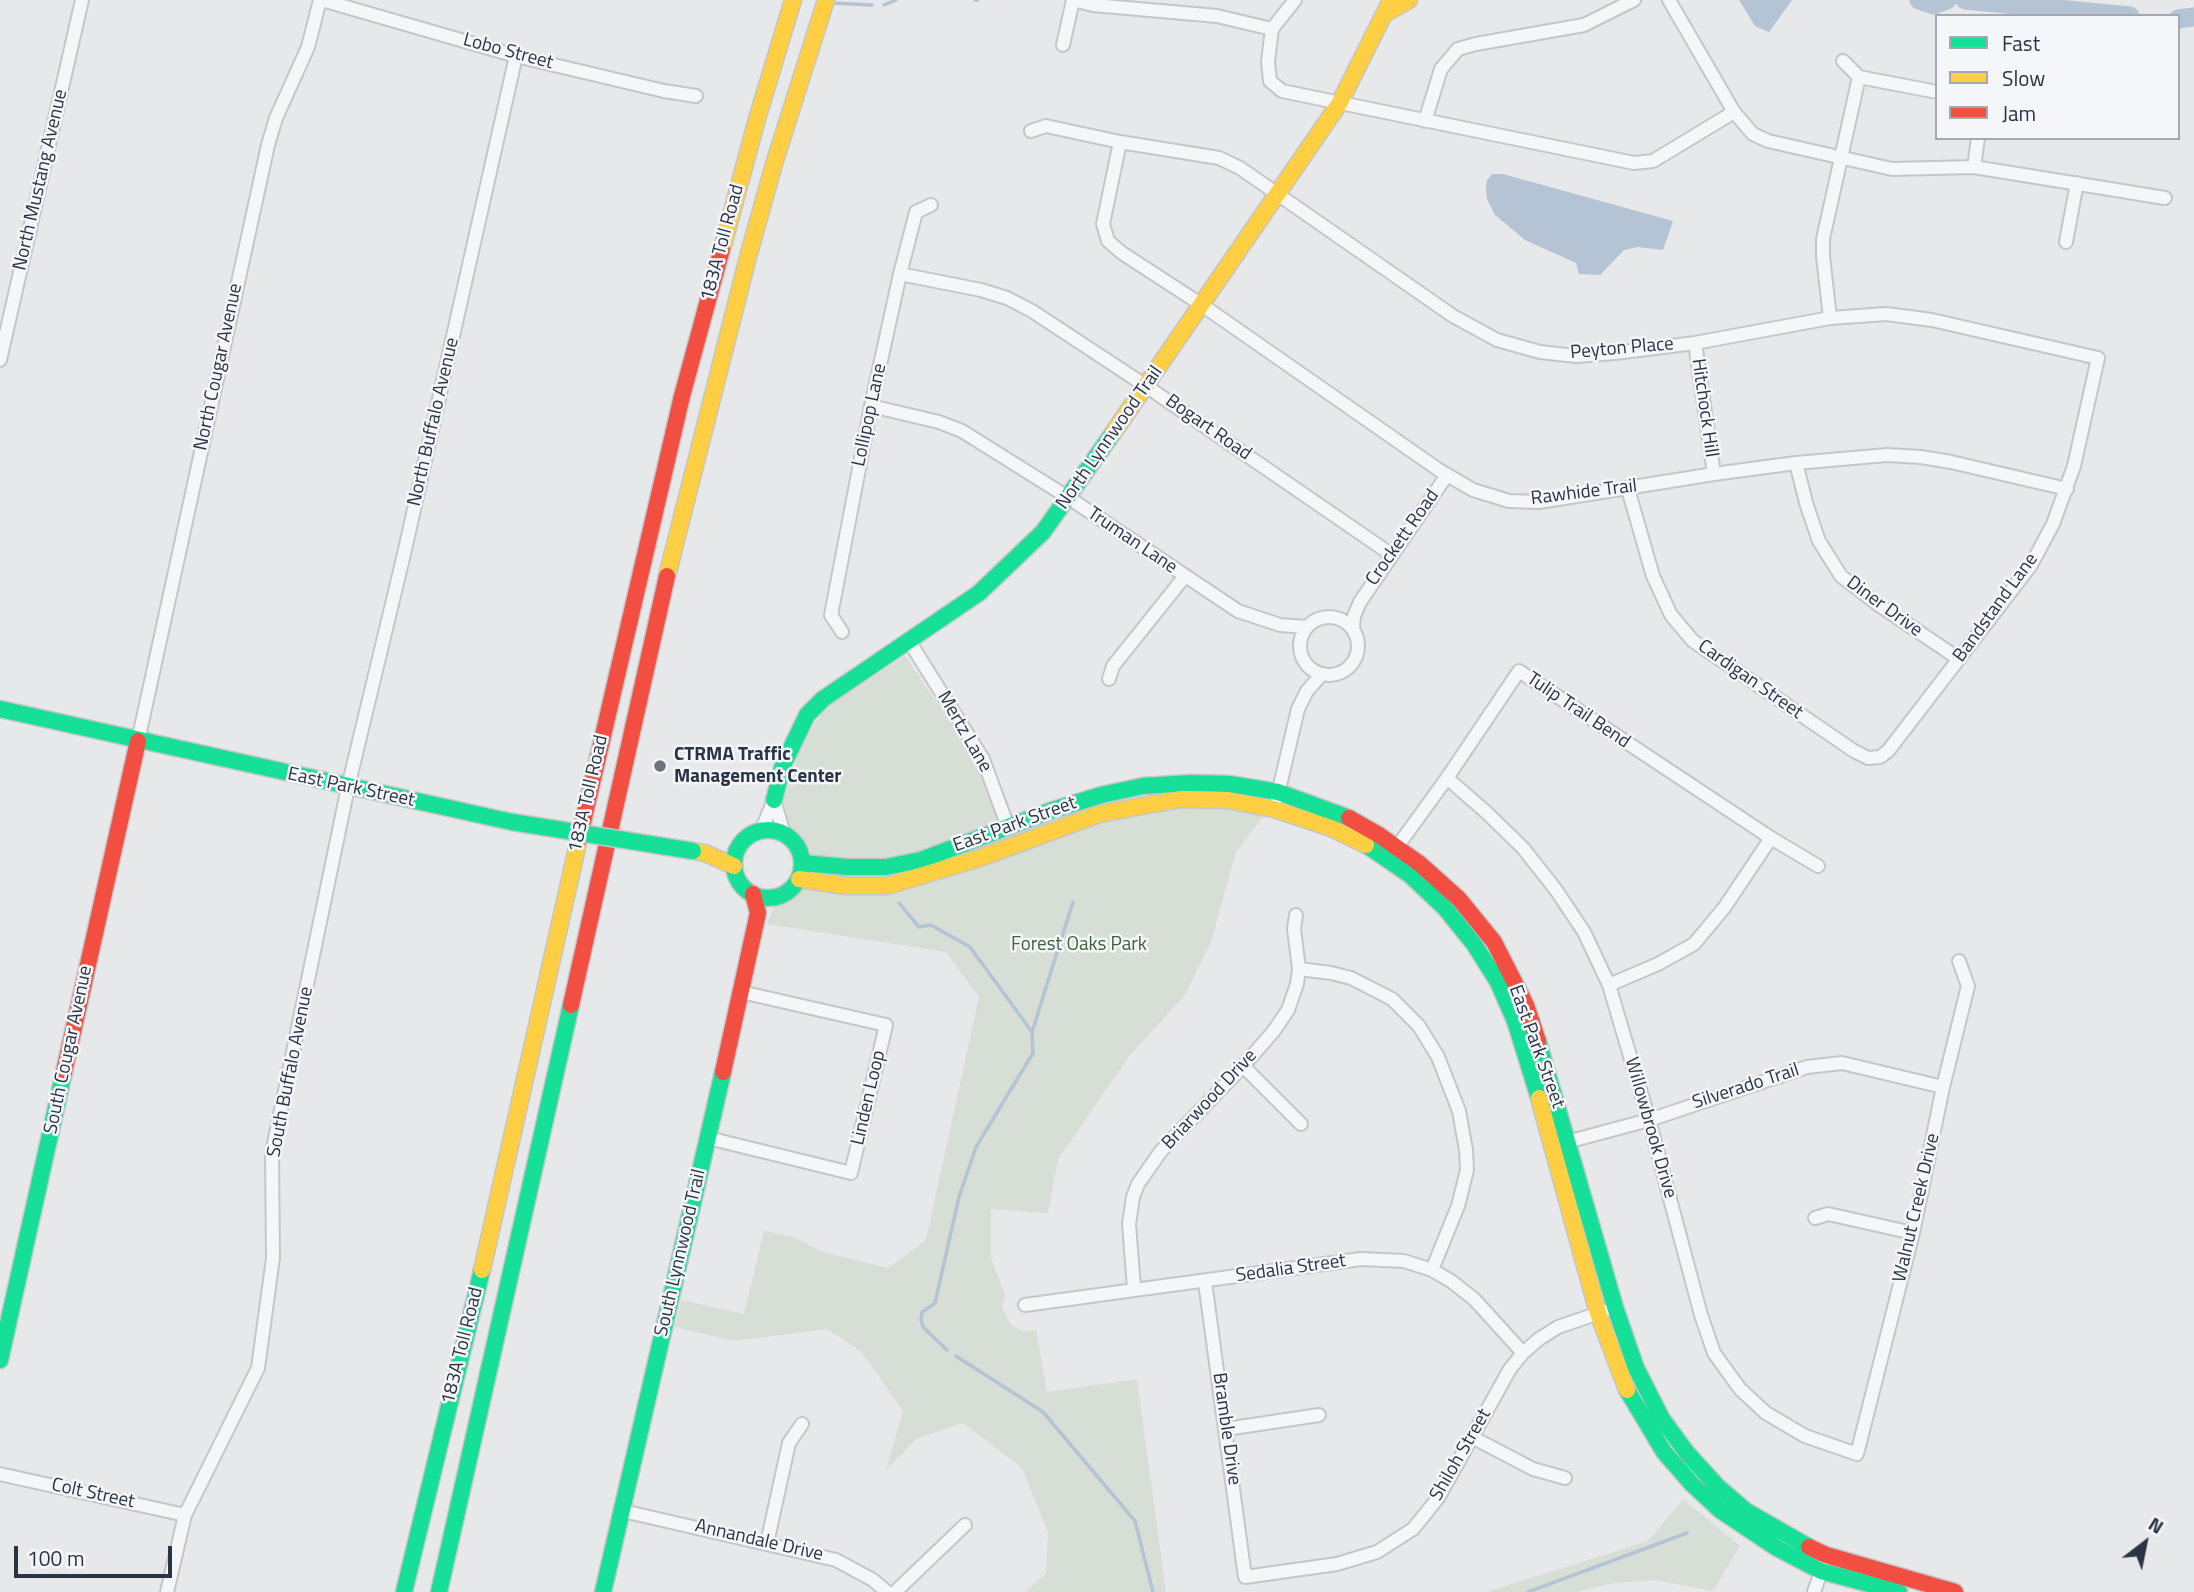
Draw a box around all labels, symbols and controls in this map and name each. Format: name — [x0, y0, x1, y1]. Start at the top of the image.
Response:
legend — [1935, 14, 2180, 140]
text: Fast — [2002, 27, 2040, 59]
street label: Lobo Street — [461, 29, 555, 75]
text: Slow — [2002, 62, 2045, 94]
street label: North Mustang Avenue — [9, 87, 73, 273]
text: Jam — [2002, 97, 2036, 129]
street label: 183A Toll Road — [696, 182, 750, 304]
street label: North Cougar Avenue — [190, 281, 248, 453]
street label: Peyton Place — [1569, 333, 1675, 365]
street label: North Buffalo Avenue — [404, 335, 464, 509]
street label: Hitchock Hill — [1686, 357, 1722, 459]
street label: Lollipop Lane — [848, 361, 892, 469]
street label: North Lynnwood Trail — [1052, 362, 1168, 514]
street label: Bogart Road — [1161, 390, 1255, 466]
street label: Rawhide Trail — [1530, 475, 1638, 511]
street label: Crockett Road — [1362, 486, 1444, 590]
street label: Truman Lane — [1083, 503, 1181, 579]
street label: Bandstand Lane — [1949, 549, 2043, 667]
street label: Diner Drive — [1841, 572, 1927, 642]
street label: Cardigan Street — [1693, 635, 1807, 725]
street label: Tulip Trail Bend — [1522, 668, 1634, 754]
street label: Mertz Lane — [932, 687, 996, 777]
street label: 183A Toll Road — [564, 733, 614, 855]
place label: CTRMA Traffic Management Center — [674, 744, 841, 788]
marker: CTRMA Traffic Management Center — [652, 758, 668, 774]
street label: East Park Street — [285, 763, 417, 813]
street label: East Park Street — [950, 792, 1080, 858]
park label: Forest Oaks Park — [1011, 934, 1147, 956]
street label: South Cougar Avenue — [40, 964, 98, 1136]
street label: East Park Street — [1503, 982, 1569, 1112]
street label: South Buffalo Avenue — [263, 985, 319, 1159]
street label: Briarwood Drive — [1158, 1045, 1262, 1155]
street label: Linden Loop — [847, 1048, 891, 1148]
street label: Willowbrook Drive — [1619, 1055, 1681, 1201]
street label: Silverado Trail — [1690, 1059, 1802, 1115]
street label: Walnut Creek Drive — [1889, 1131, 1945, 1285]
street label: South Lynnwood Trail — [651, 1167, 711, 1339]
street label: Sedalia Street — [1235, 1250, 1347, 1288]
street label: 183A Toll Road — [437, 1285, 489, 1407]
street label: Bramble Drive — [1207, 1371, 1245, 1487]
street label: Shiloh Street — [1426, 1405, 1496, 1505]
street label: Colt Street — [49, 1474, 137, 1514]
north arrow — [2110, 1508, 2180, 1578]
text: N — [2143, 1509, 2170, 1541]
street label: Annandale Drive — [693, 1515, 825, 1567]
scale bar — [18, 1532, 175, 1576]
text: 100 m — [27, 1542, 84, 1574]

